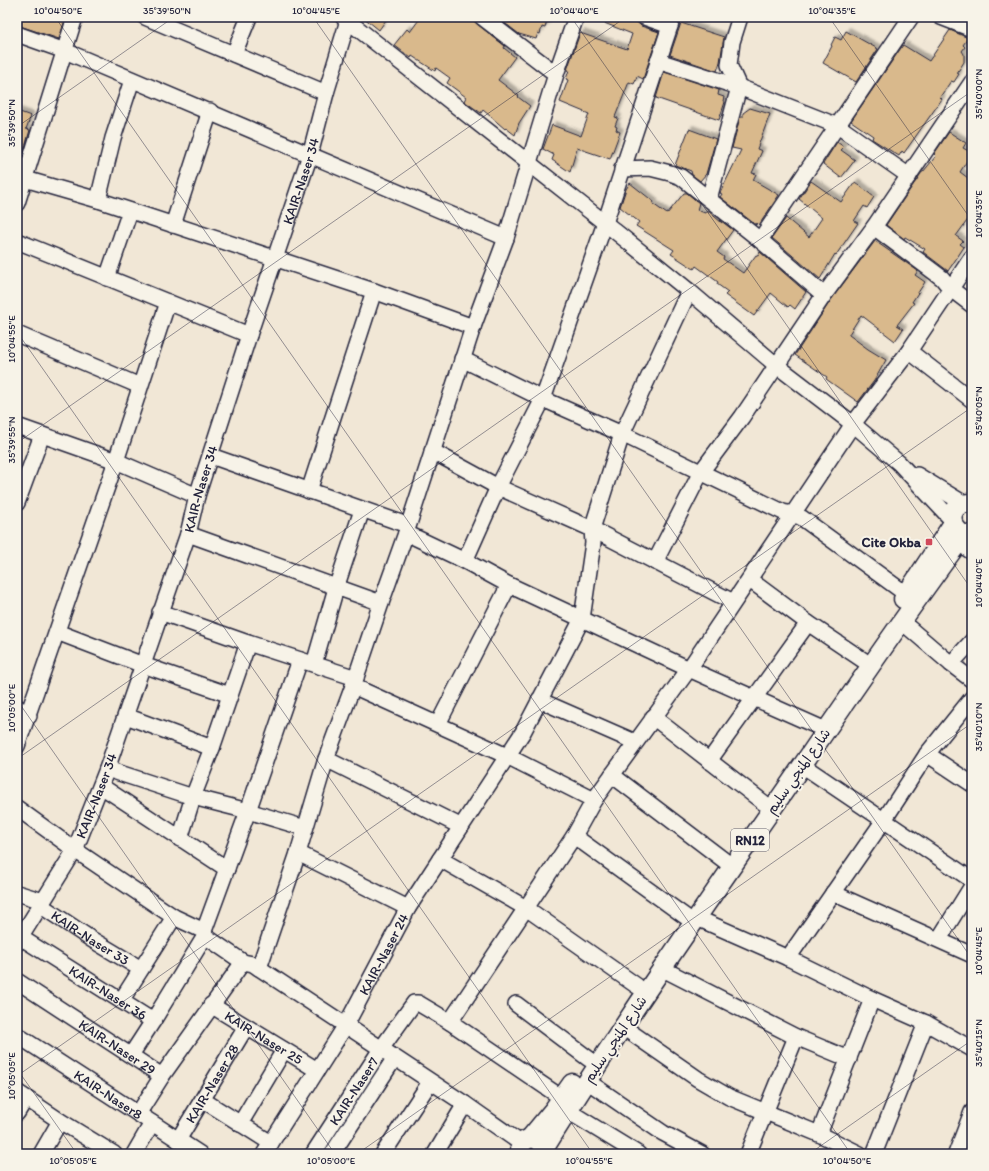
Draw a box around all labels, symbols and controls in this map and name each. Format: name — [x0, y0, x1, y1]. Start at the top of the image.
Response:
text: 10°04'50"E — [34, 4, 83, 17]
text: 35°39'50"N — [143, 4, 191, 17]
text: 10°04'45"E — [292, 4, 341, 17]
text: 10°04'40"E — [549, 4, 599, 17]
text: 10°04'35"E — [808, 4, 856, 17]
text: 35°40'00"N — [972, 69, 985, 119]
text: 35°39'50"N — [5, 99, 18, 147]
street label: KAIR-Naser 34 — [279, 136, 323, 227]
text: 10°04'35"E — [972, 190, 985, 238]
text: 10°04'55"E — [5, 315, 18, 363]
text: 35°40'05"N — [972, 386, 985, 436]
text: 35°39'55"N — [5, 416, 18, 464]
street label: KAIR-Naser 34 — [181, 443, 222, 534]
place label: Cite Okba — [861, 534, 922, 551]
marker: Cite Okba — [924, 537, 934, 547]
text: 10°04'40"E — [972, 558, 985, 608]
text: 10°05'00"E — [5, 683, 18, 732]
text: 35°40'10"N — [972, 702, 985, 751]
street label: شارع المنجي سليم — [762, 725, 838, 820]
street label: KAIR-Naser 34 — [72, 750, 121, 841]
road number: RN12 — [731, 829, 769, 851]
street label: KAIR-Naser 33 — [48, 907, 133, 969]
street label: KAIR-Naser 24 — [355, 910, 413, 998]
text: 10°04'45"E — [972, 926, 985, 975]
street label: KAIR-Naser 36 — [66, 962, 150, 1024]
street label: شارع المنجي سليم — [580, 993, 654, 1088]
street label: KAIR-Naser 25 — [221, 1007, 306, 1068]
street label: KAIR-Naser 29 — [75, 1016, 159, 1079]
text: 35°40'15"N — [972, 1019, 985, 1067]
street label: KAIR-Naser 28 — [182, 1041, 243, 1126]
text: 10°05'05"E — [5, 1052, 18, 1100]
street label: KAIR-Naser7 — [326, 1054, 382, 1129]
street label: KAIR-Naser8 — [71, 1066, 146, 1124]
text: 10°05'05"E — [49, 1154, 97, 1167]
text: 10°05'00"E — [307, 1154, 356, 1167]
text: 10°04'55"E — [565, 1154, 613, 1167]
text: 10°04'50"E — [823, 1154, 872, 1167]

